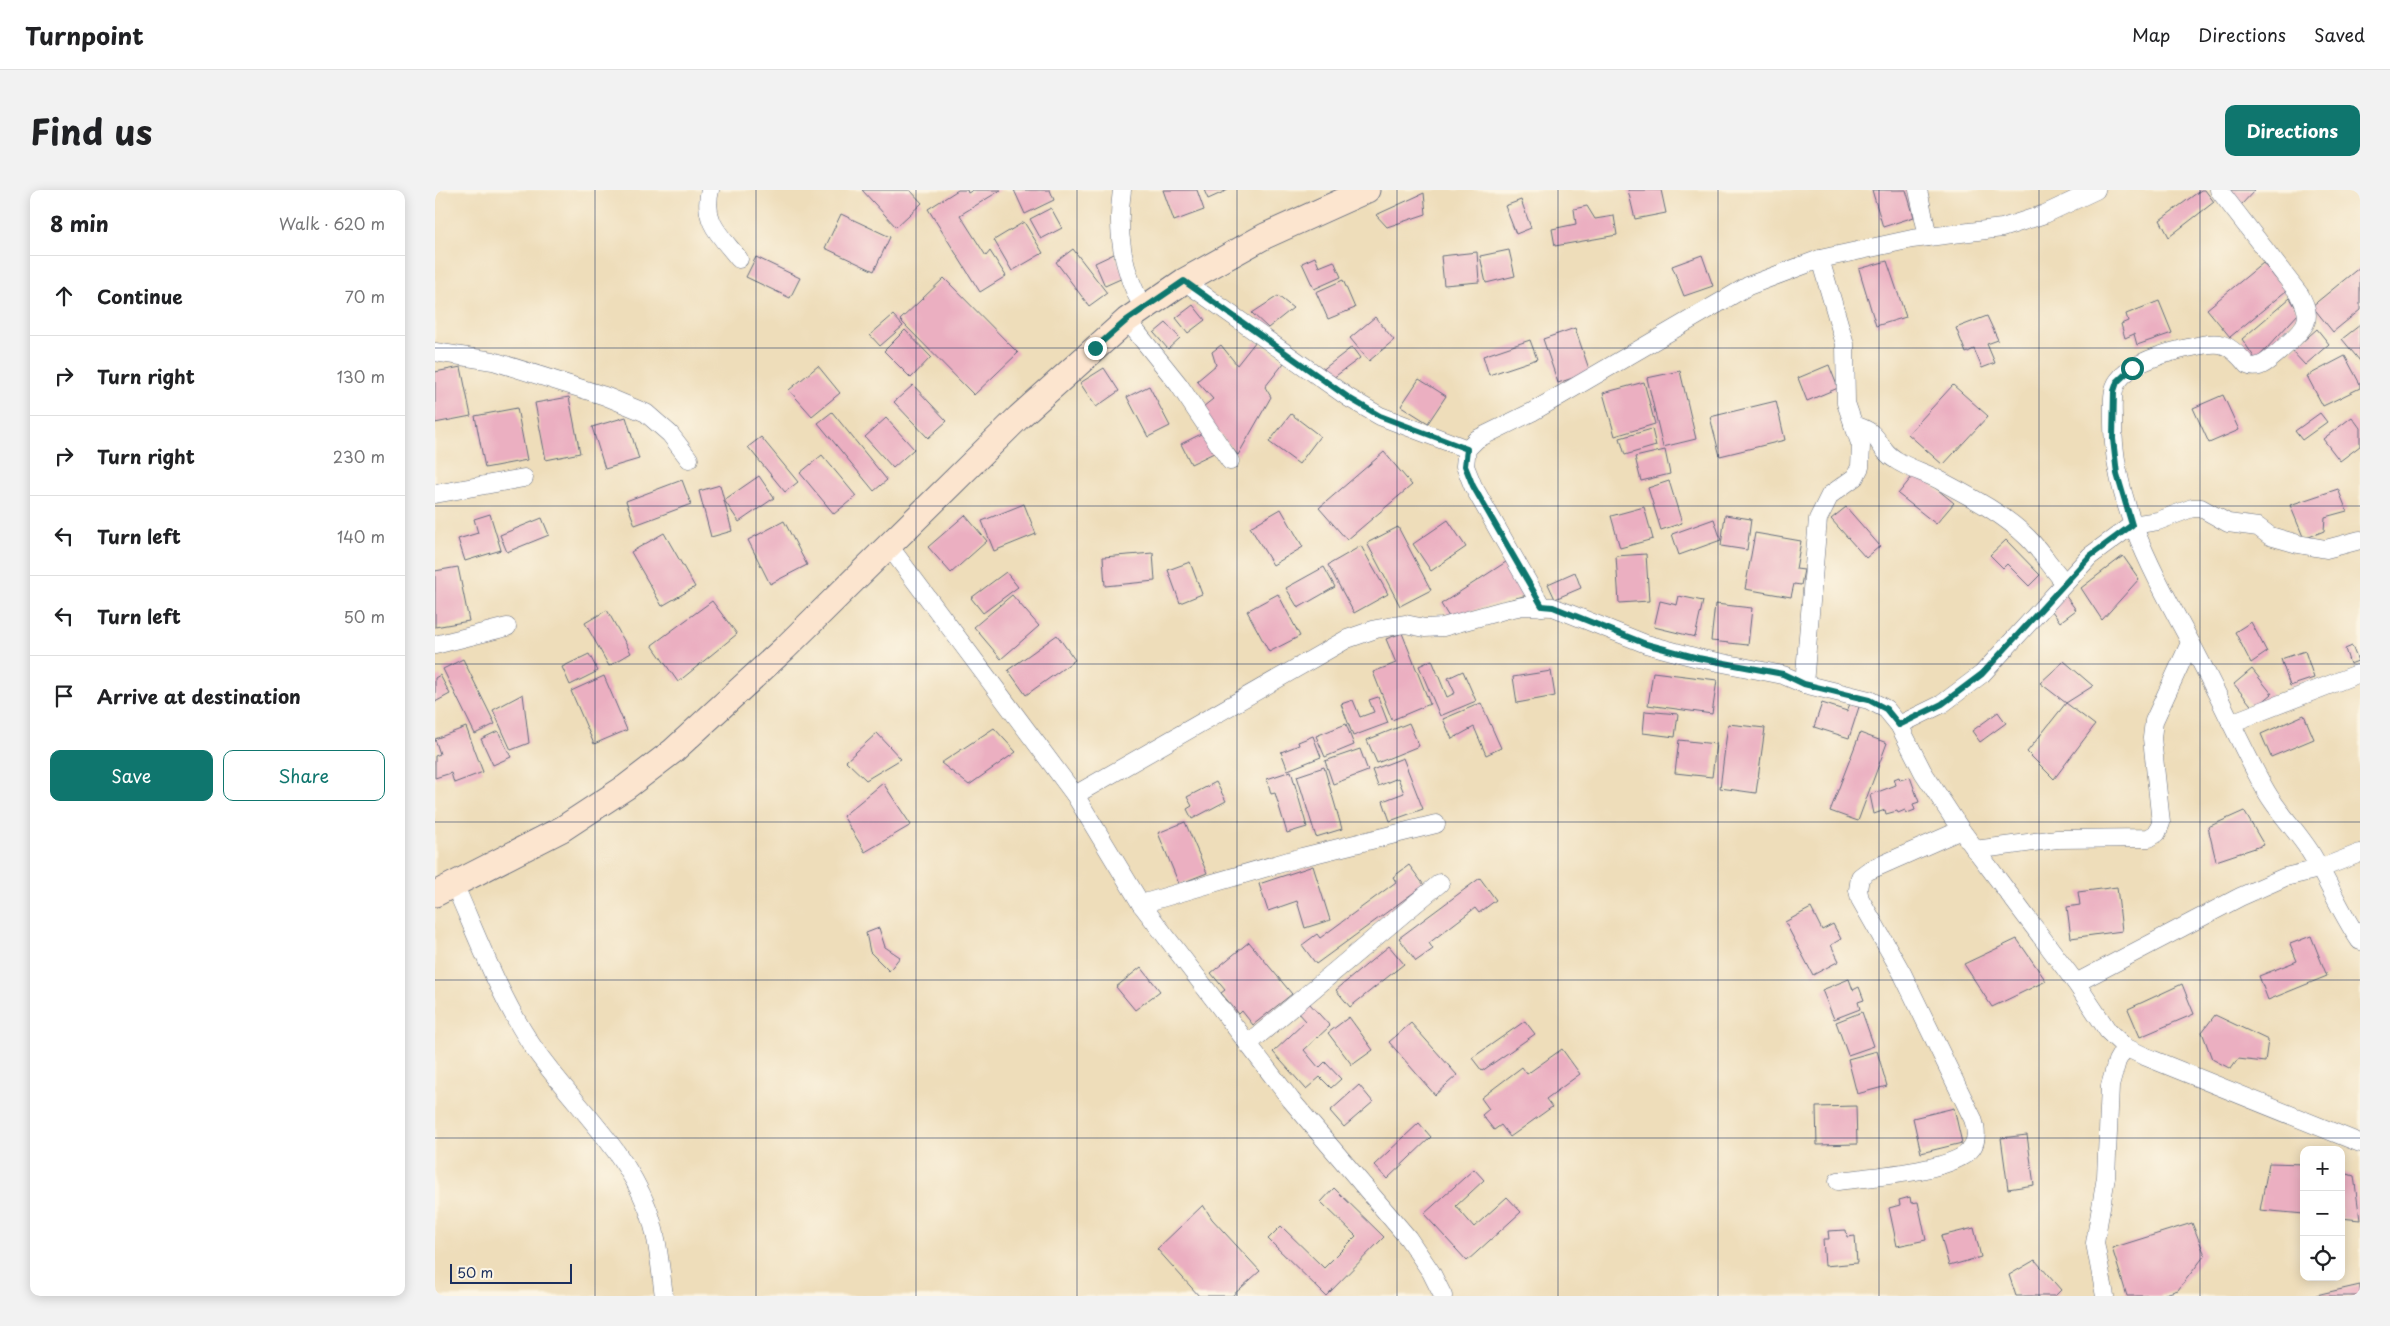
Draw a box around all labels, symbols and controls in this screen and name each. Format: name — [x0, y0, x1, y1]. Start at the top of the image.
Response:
text: Turnpoint — [25, 17, 144, 53]
text: Map — [2132, 21, 2170, 48]
text: Directions — [2198, 21, 2286, 48]
text: Saved — [2314, 21, 2365, 48]
text: Find us — [30, 104, 152, 157]
button: Directions — [2225, 105, 2360, 156]
text: 8 min — [50, 207, 109, 239]
text: Walk · 620 m — [279, 211, 385, 235]
icon: ahead — [50, 282, 78, 310]
text: Continue — [97, 282, 183, 310]
text: 70 m — [345, 284, 385, 308]
route end — [1084, 337, 1107, 360]
route start — [2121, 357, 2144, 380]
icon: right — [50, 362, 78, 390]
text: Turn right — [97, 362, 195, 390]
text: 130 m — [337, 364, 385, 388]
icon: right — [50, 442, 78, 470]
text: Turn right — [97, 442, 195, 470]
text: 230 m — [333, 444, 385, 468]
icon: left — [50, 522, 78, 550]
text: Turn left — [97, 522, 181, 550]
text: 140 m — [337, 524, 385, 548]
icon: left — [50, 602, 78, 630]
text: Turn left — [97, 602, 181, 630]
text: 50 m — [344, 604, 385, 628]
icon: arrive — [50, 682, 78, 710]
text: Arrive at destination — [97, 682, 301, 710]
button: Save — [50, 750, 213, 801]
button: Share — [223, 750, 385, 801]
map controls — [2300, 1146, 2345, 1281]
button: + — [2300, 1146, 2345, 1191]
button: − — [2300, 1191, 2345, 1236]
button: locate — [2300, 1236, 2345, 1281]
scale bar — [450, 1261, 573, 1284]
text: 50 m — [457, 1262, 493, 1283]

